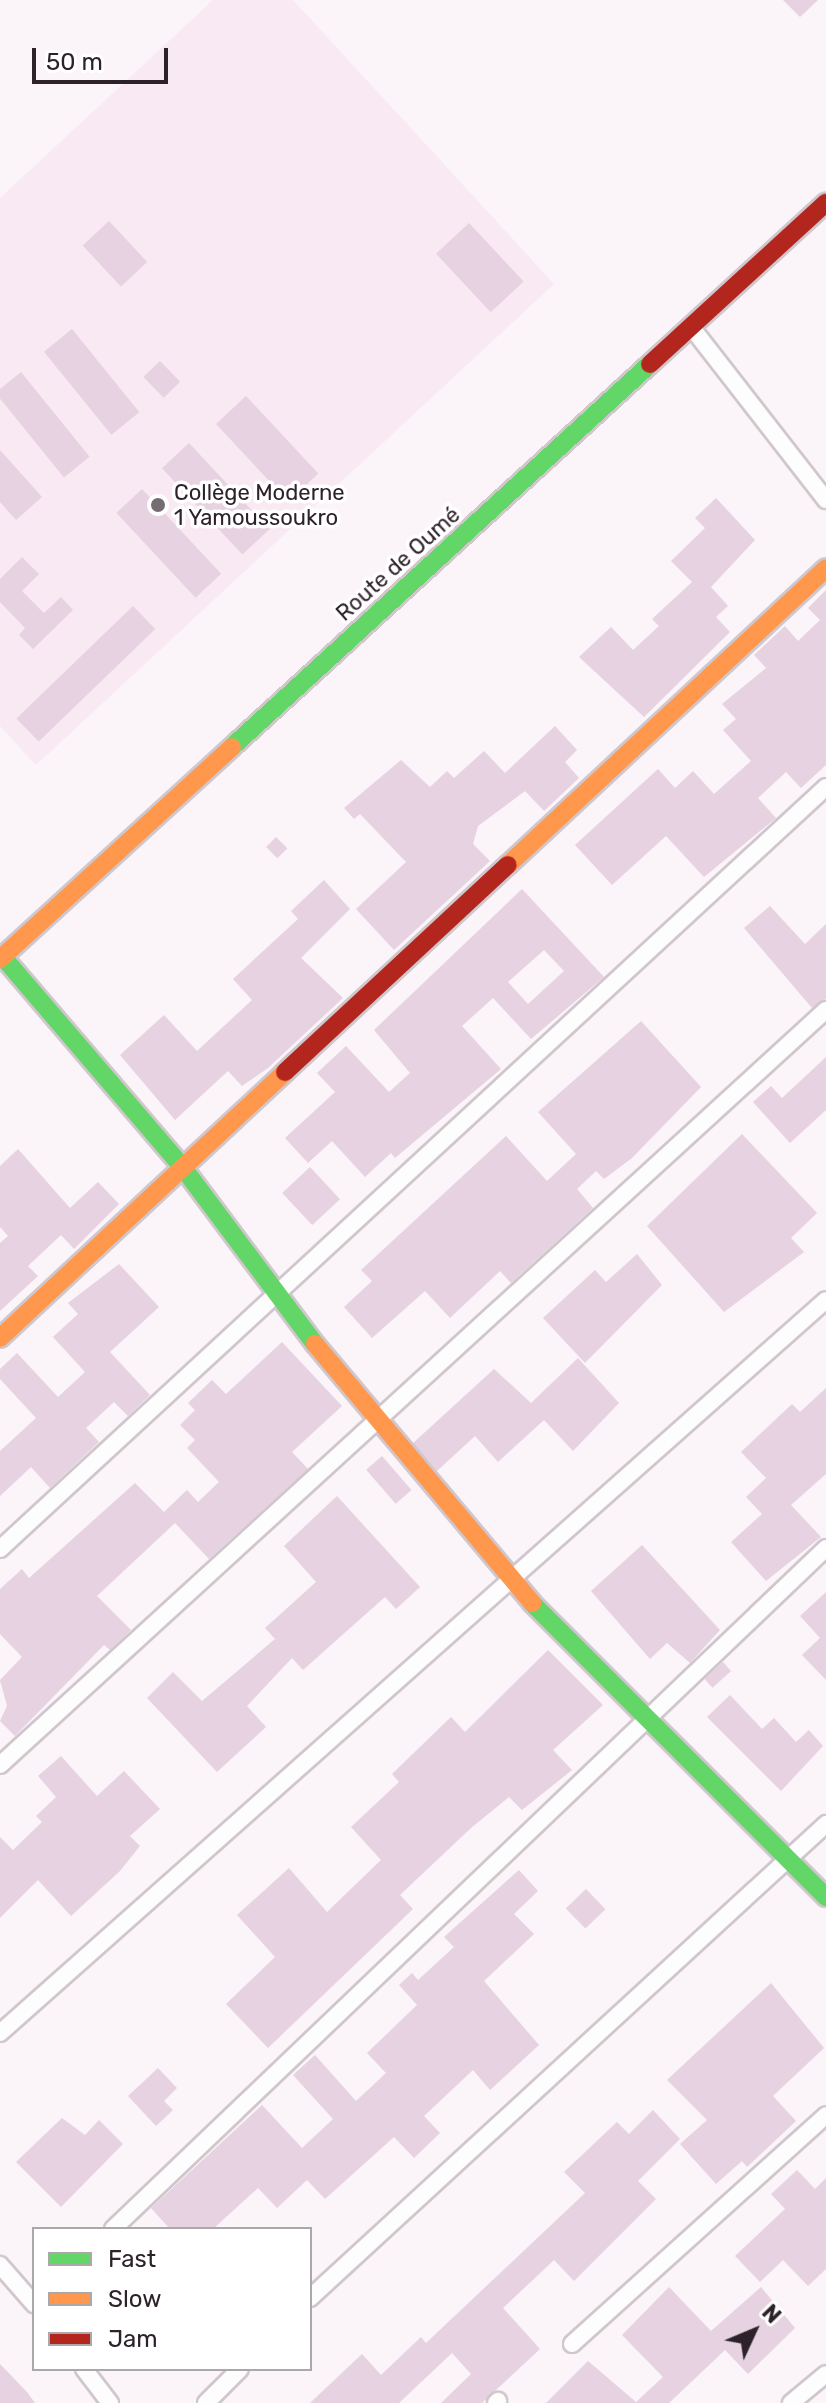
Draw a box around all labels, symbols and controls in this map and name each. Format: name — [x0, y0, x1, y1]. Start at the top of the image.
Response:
scale bar — [36, 32, 172, 82]
text: 50 m — [46, 48, 103, 76]
place label: Collège Moderne 1 Yamoussoukro — [174, 479, 345, 530]
marker: Collège Moderne 1 Yamoussoukro — [149, 496, 167, 514]
street label: Route de Oumé — [331, 502, 465, 626]
legend — [32, 2227, 312, 2371]
text: Fast — [108, 2245, 156, 2273]
text: Slow — [108, 2285, 161, 2313]
north arrow — [714, 2291, 794, 2371]
text: N — [756, 2299, 787, 2329]
text: Jam — [108, 2325, 158, 2353]

